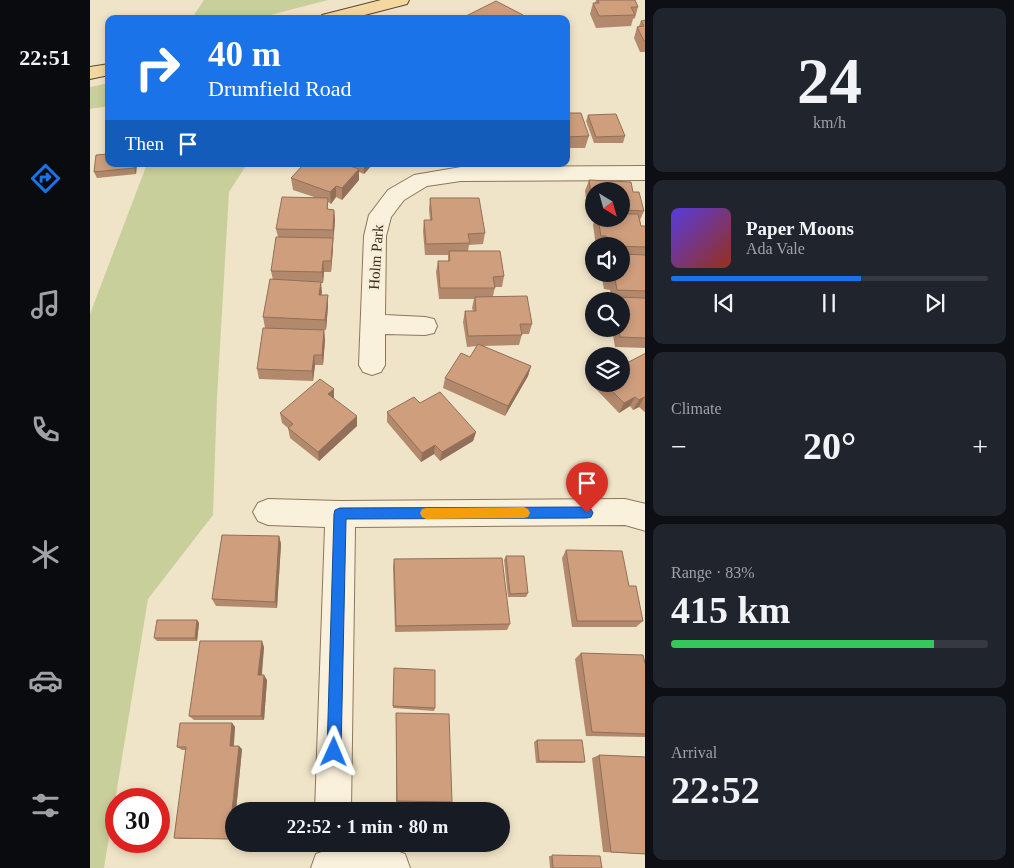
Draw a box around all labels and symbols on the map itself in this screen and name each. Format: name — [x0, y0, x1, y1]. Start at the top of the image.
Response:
north arrow — [585, 182, 630, 228]
street label: Holm Park — [366, 223, 386, 290]
pin — [566, 462, 608, 513]
position arrow — [307, 725, 359, 777]
speed limit sign: 30 — [105, 788, 170, 853]

